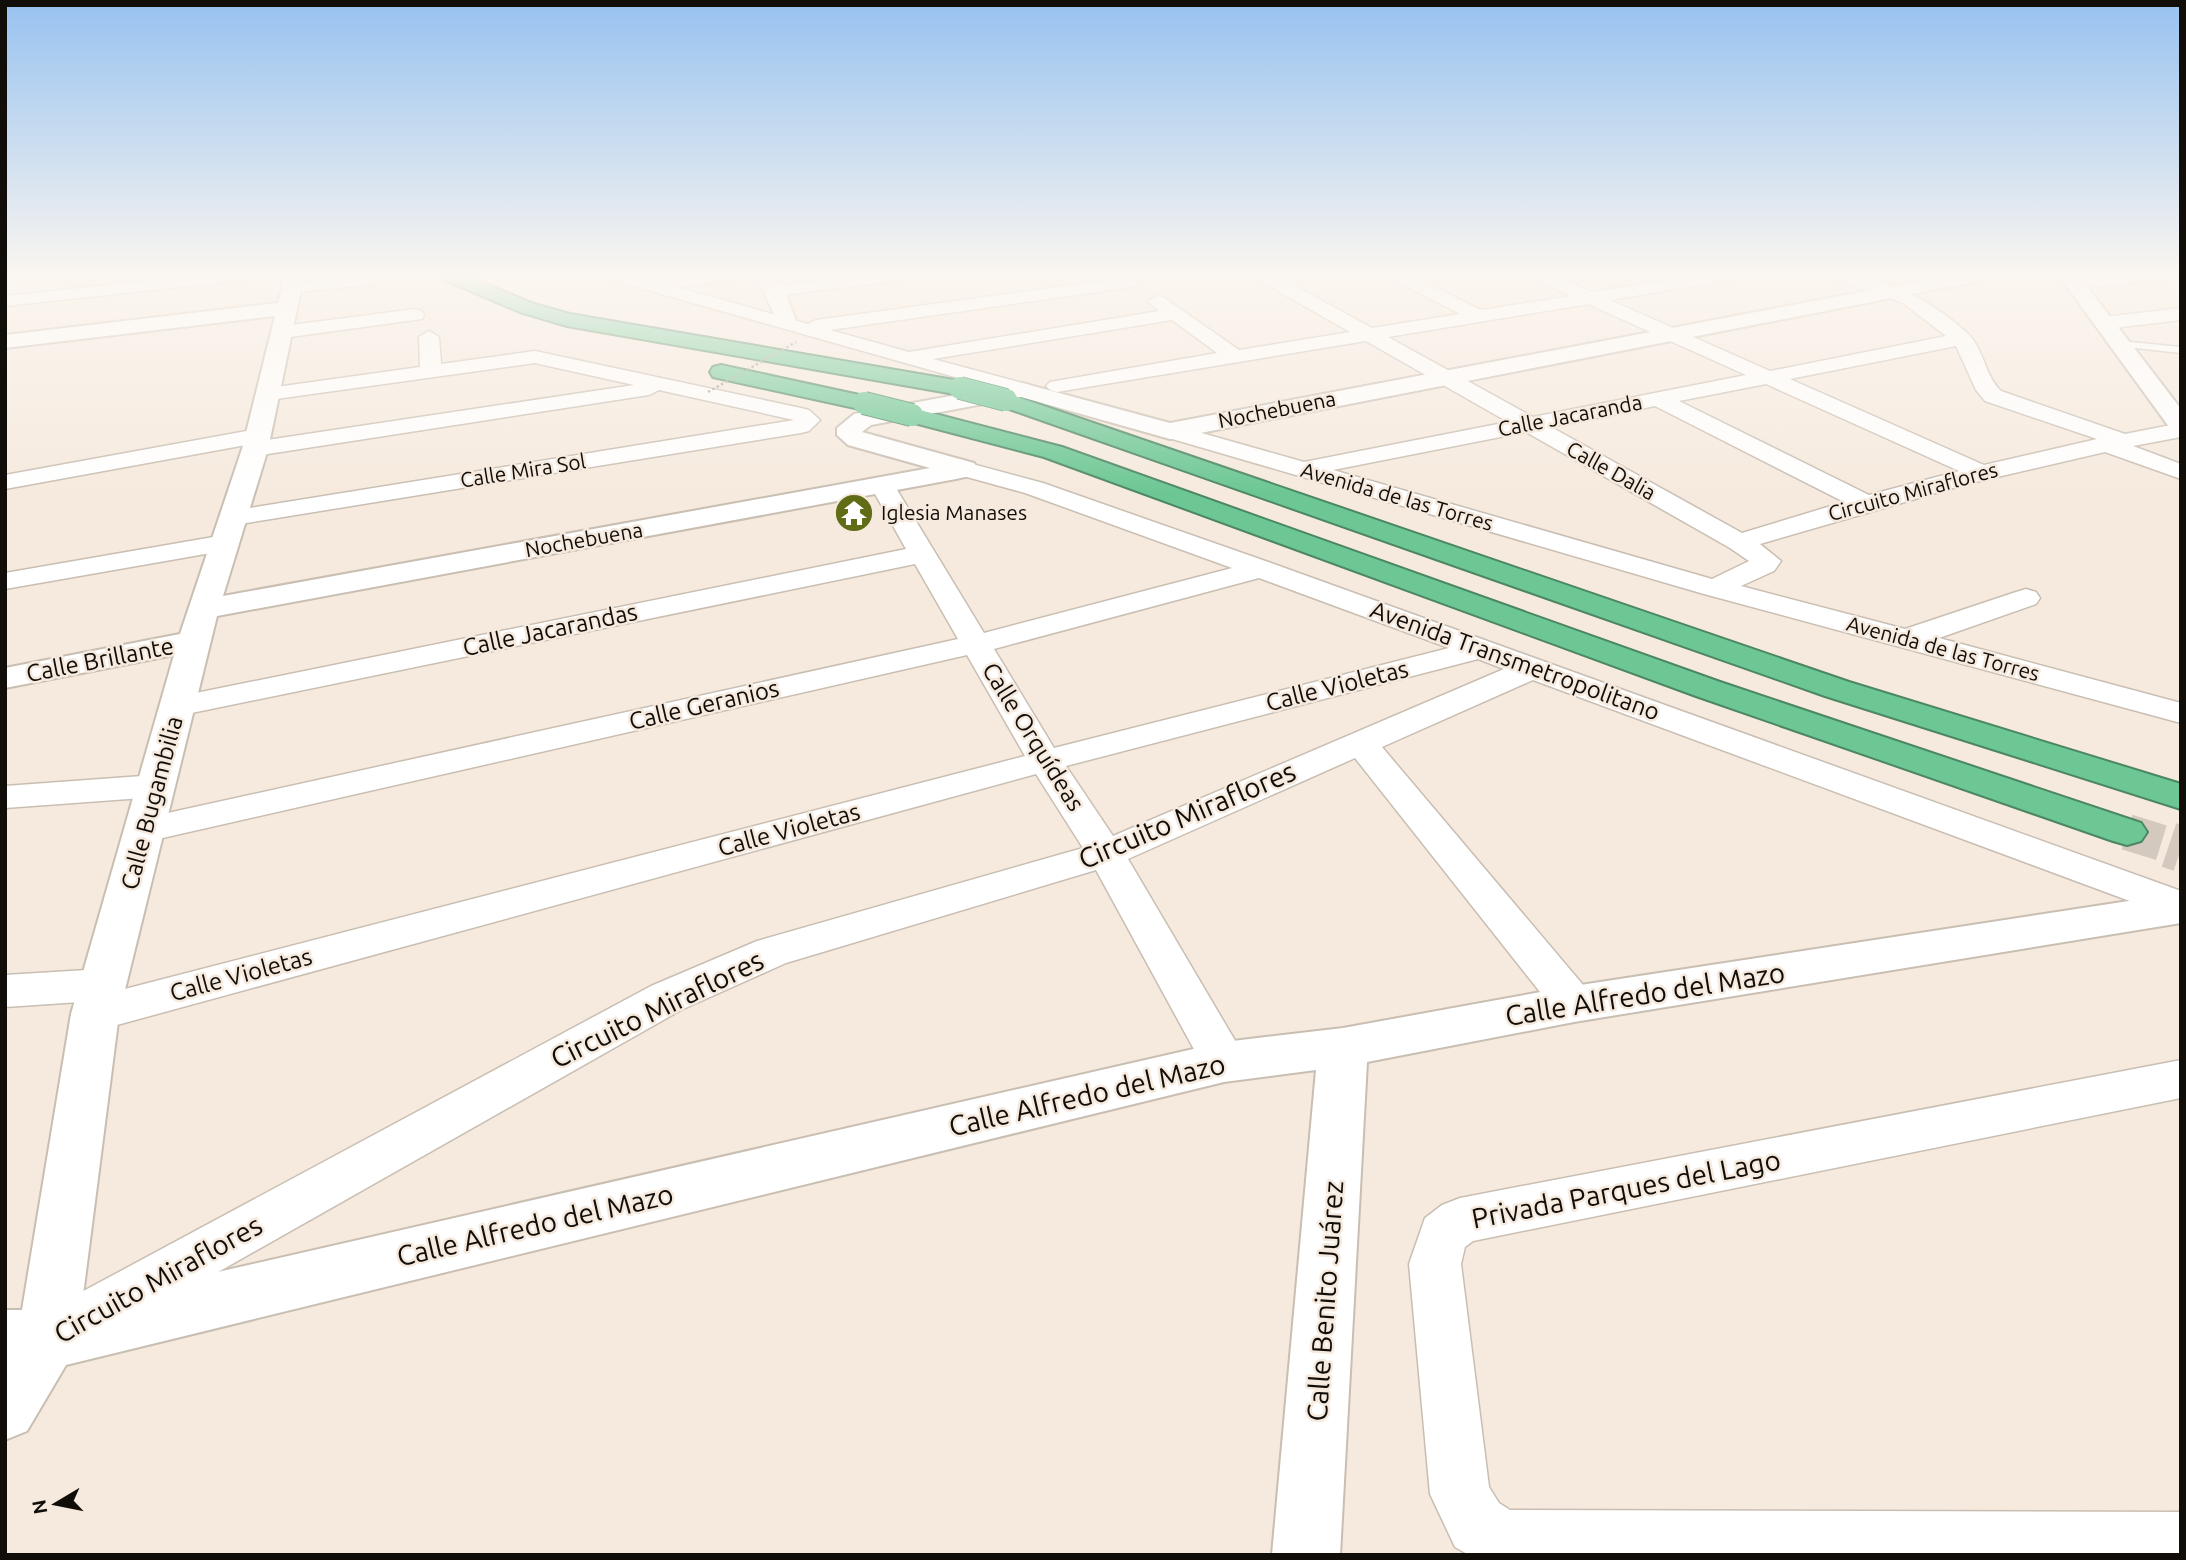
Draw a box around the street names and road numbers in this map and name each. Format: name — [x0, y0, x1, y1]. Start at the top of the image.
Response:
street label: Nochebuena — [1216, 386, 1338, 432]
street label: Calle Jacaranda — [1496, 389, 1644, 441]
street label: Calle Dalia — [1563, 436, 1660, 504]
street label: Calle Mira Sol — [458, 448, 587, 492]
street label: Avenida de las Torres — [1298, 457, 1496, 535]
street label: Circuito Miraflores — [1825, 457, 2000, 525]
street label: Nochebuena — [523, 517, 645, 561]
street label: Avenida Transmetropolitano — [1367, 596, 1663, 726]
street label: Calle Jacarandas — [460, 598, 640, 661]
street label: Avenida de las Torres — [1844, 611, 2042, 685]
street label: Calle Brillante — [24, 632, 176, 687]
street label: Calle Violetas — [1263, 655, 1411, 716]
street label: Calle Orquídeas — [977, 658, 1090, 816]
street label: Calle Geranios — [626, 674, 781, 735]
street label: Calle Bugambilia — [115, 713, 188, 893]
street label: Circuito Miraflores — [1074, 755, 1300, 874]
street label: Calle Violetas — [715, 798, 863, 861]
street label: Calle Violetas — [167, 943, 315, 1006]
street label: Circuito Miraflores — [545, 944, 768, 1074]
street label: Calle Alfredo del Mazo — [1503, 956, 1787, 1031]
street label: Calle Alfredo del Mazo — [946, 1048, 1228, 1141]
street label: Privada Parques del Lago — [1469, 1143, 1783, 1234]
street label: Calle Alfredo del Mazo — [394, 1178, 676, 1271]
street label: Calle Benito Juárez — [1301, 1180, 1348, 1422]
street label: Circuito Miraflores — [48, 1209, 267, 1349]

